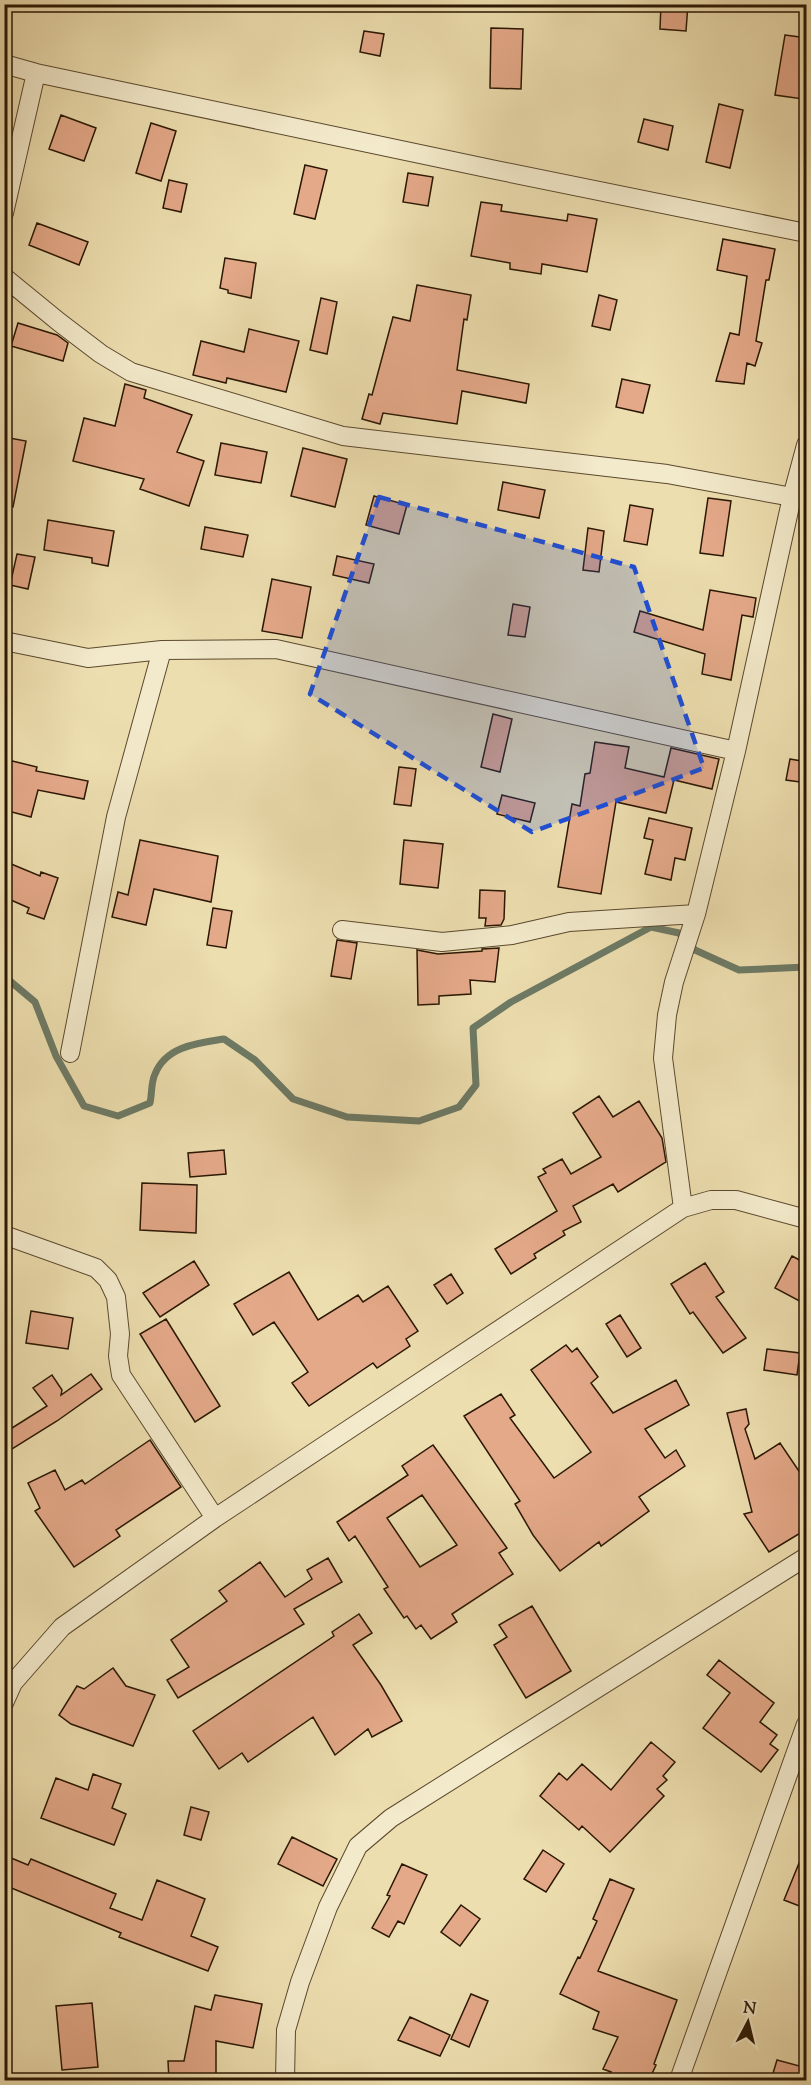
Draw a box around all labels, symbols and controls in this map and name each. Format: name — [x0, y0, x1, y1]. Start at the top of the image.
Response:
north arrow — [718, 1992, 778, 2052]
text: N — [742, 1997, 757, 2022]

